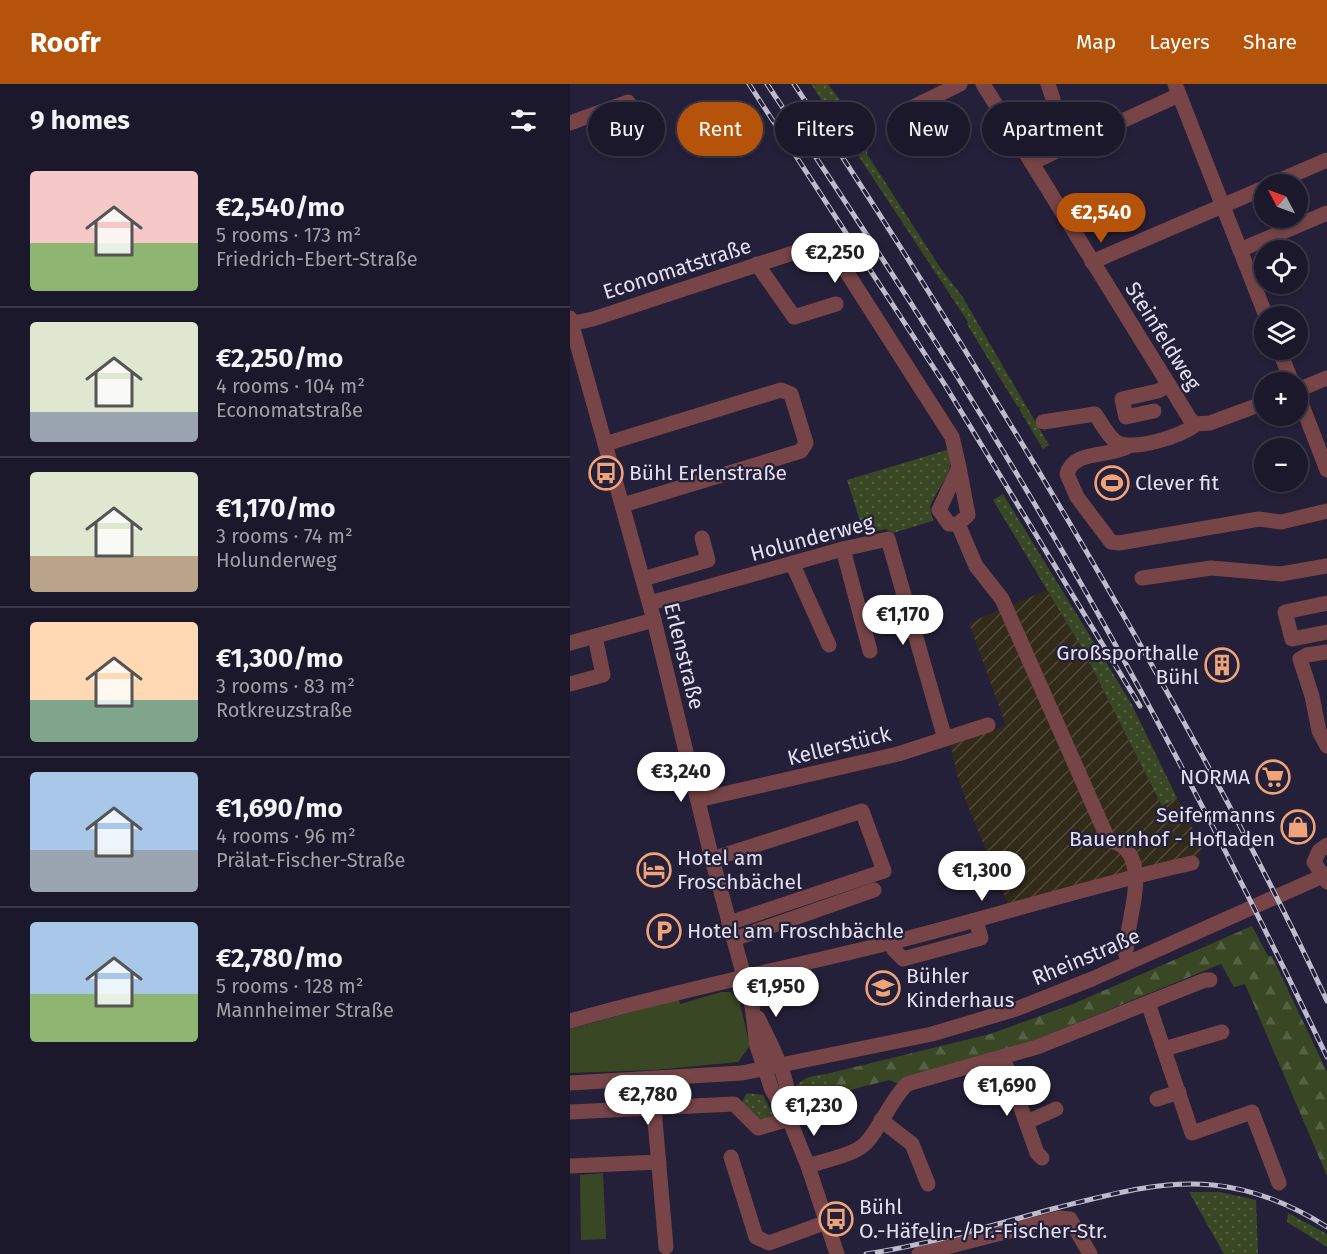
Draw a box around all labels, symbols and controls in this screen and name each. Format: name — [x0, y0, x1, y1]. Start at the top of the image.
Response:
text: Roofr — [30, 26, 101, 59]
text: Map — [1076, 29, 1116, 55]
text: Layers — [1149, 29, 1210, 55]
text: Share — [1243, 29, 1297, 55]
chip: Buy — [588, 102, 665, 156]
chip: Rent — [677, 102, 763, 156]
chip: Filters — [775, 102, 875, 156]
chip: New — [887, 102, 970, 156]
chip: Apartment — [982, 102, 1125, 156]
icon: filters — [507, 104, 540, 137]
text: 9 homes — [30, 105, 130, 136]
north arrow — [1254, 174, 1308, 228]
map controls — [1254, 174, 1308, 492]
text: €2,540/mo — [216, 192, 345, 223]
pin: €2,540 — [1052, 193, 1150, 244]
icon: home — [78, 195, 150, 267]
text: €2,540 — [1071, 200, 1131, 224]
text: 5 rooms · 173 m² — [216, 223, 361, 247]
street label: Economatstraße — [600, 233, 754, 305]
pin: €2,250 — [786, 233, 884, 284]
text: €2,250 — [805, 240, 865, 264]
button: locate — [1254, 240, 1308, 294]
text: Friedrich-Ebert-Straße — [216, 247, 418, 271]
street label: Steinfeldweg — [1119, 277, 1207, 395]
button: layers — [1254, 306, 1308, 360]
text: €2,250/mo — [216, 343, 343, 374]
icon: home — [78, 346, 150, 418]
button: + — [1254, 372, 1308, 426]
text: 4 rooms · 104 m² — [216, 374, 365, 398]
text: Economatstraße — [216, 398, 363, 422]
button: − — [1254, 438, 1308, 492]
bus stop icon: Bühl Erlenstraße — [588, 455, 624, 491]
place label: Bühl Erlenstraße — [629, 460, 787, 486]
sports icon: Clever fit — [1094, 465, 1130, 501]
place label: Clever fit — [1135, 470, 1219, 496]
text: €1,170/mo — [216, 493, 335, 524]
icon: home — [78, 496, 150, 568]
street label: Holunderweg — [747, 509, 877, 567]
text: 3 rooms · 74 m² — [216, 524, 353, 548]
text: Holunderweg — [216, 548, 337, 572]
pin: €1,170 — [854, 595, 952, 646]
street label: Erlenstraße — [658, 600, 710, 712]
text: €1,170 — [876, 602, 930, 626]
place label: Großsporthalle Bühl — [1056, 640, 1199, 690]
text: €1,300/mo — [216, 643, 343, 674]
icon: home — [78, 646, 150, 718]
building icon: Großsporthalle Bühl — [1204, 647, 1240, 683]
text: 3 rooms · 83 m² — [216, 674, 355, 698]
text: Rotkreuzstraße — [216, 698, 352, 722]
street label: Kellerstück — [785, 721, 893, 771]
pin: €3,240 — [632, 752, 730, 803]
text: €3,240 — [651, 759, 711, 783]
supermarket icon: NORMA — [1255, 759, 1291, 795]
place label: NORMA — [1180, 764, 1250, 790]
text: €1,690/mo — [216, 793, 343, 824]
icon: home — [78, 796, 150, 868]
place label: Seifermanns Bauernhof - Hofladen — [1069, 802, 1275, 852]
shop icon: Seifermanns Bauernhof - Hofladen — [1280, 809, 1316, 845]
text: 4 rooms · 96 m² — [216, 824, 356, 848]
place label: Hotel am Froschbächel — [677, 845, 802, 895]
text: Prälat-Fischer-Straße — [216, 848, 405, 872]
pin: €1,300 — [933, 851, 1031, 902]
hotel icon: Hotel am Froschbächel — [636, 852, 672, 888]
text: €1,300 — [952, 858, 1012, 882]
parking icon: Hotel am Froschbächle — [646, 913, 682, 949]
place label: Hotel am Froschbächle — [687, 918, 904, 944]
street label: Rheinstraße — [1028, 923, 1144, 991]
text: €2,780/mo — [216, 943, 343, 974]
icon: home — [78, 946, 150, 1018]
place label: Bühler Kinderhaus — [906, 963, 1015, 1013]
pin: €1,950 — [727, 967, 825, 1018]
school or university icon: Bühler Kinderhaus — [865, 970, 901, 1006]
text: 5 rooms · 128 m² — [216, 974, 364, 998]
text: €1,950 — [747, 974, 805, 998]
text: Mannheimer Straße — [216, 998, 394, 1022]
pin: €1,690 — [958, 1066, 1056, 1117]
text: €1,690 — [978, 1073, 1036, 1097]
pin: €2,780 — [599, 1075, 697, 1126]
text: €2,780 — [618, 1082, 678, 1106]
pin: €1,230 — [765, 1086, 863, 1137]
text: €1,230 — [785, 1093, 843, 1117]
place label: Bühl O.-Häfelin-/Pr.-Fischer-Str. — [859, 1194, 1107, 1244]
bus stop icon: Bühl O.-Häfelin-/Pr.-Fischer-Str. — [818, 1201, 854, 1237]

